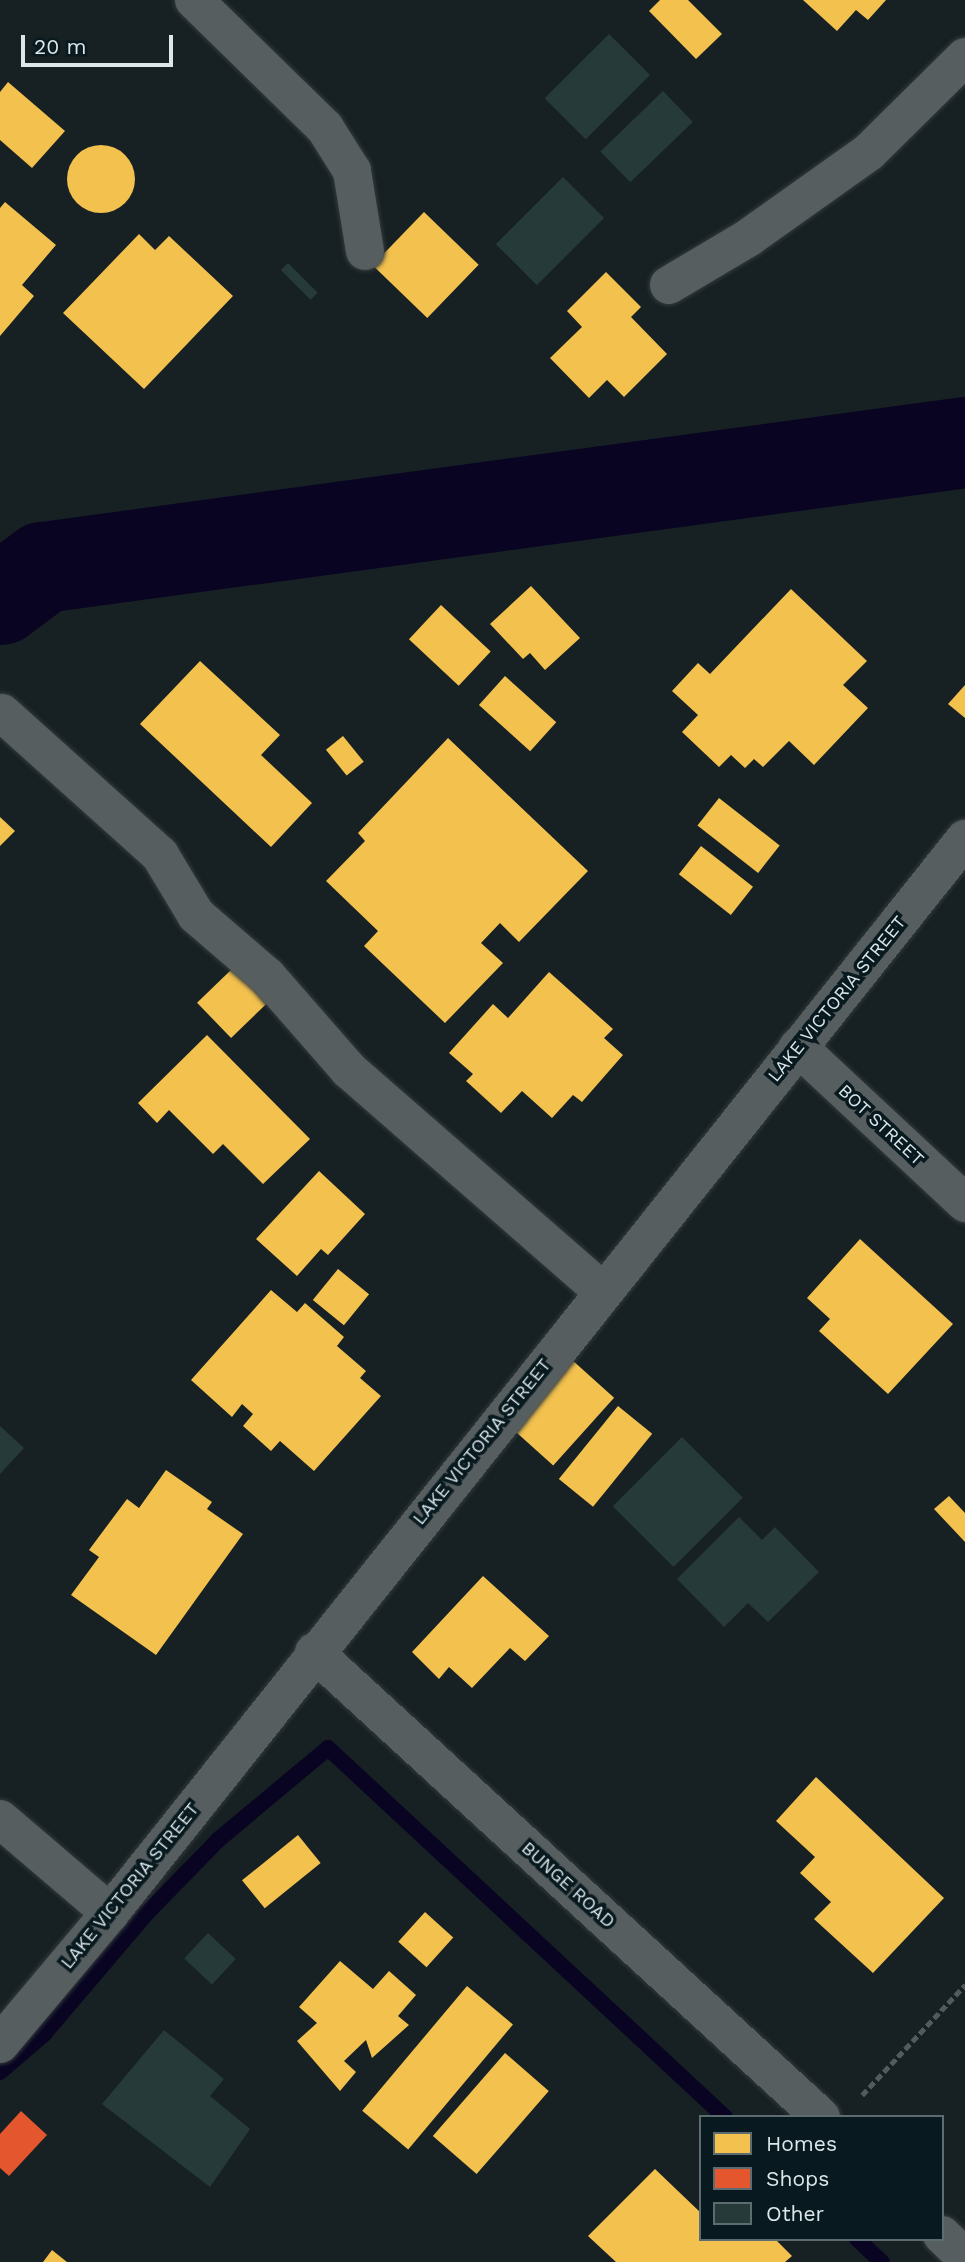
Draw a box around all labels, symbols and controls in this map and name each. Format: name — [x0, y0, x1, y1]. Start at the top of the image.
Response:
scale bar — [24, 21, 177, 65]
text: 20 m — [34, 34, 86, 59]
street label: LAKE VICTORIA STREET — [763, 911, 911, 1087]
street label: BOT STREET — [834, 1080, 928, 1170]
street label: LAKE VICTORIA STREET — [408, 1354, 556, 1530]
street label: LAKE VICTORIA STREET — [56, 1798, 204, 1974]
street label: BUNGE ROAD — [517, 1837, 619, 1933]
legend — [699, 2115, 944, 2241]
text: Homes — [766, 2131, 837, 2156]
text: Shops — [766, 2166, 829, 2191]
text: Other — [766, 2201, 824, 2226]

